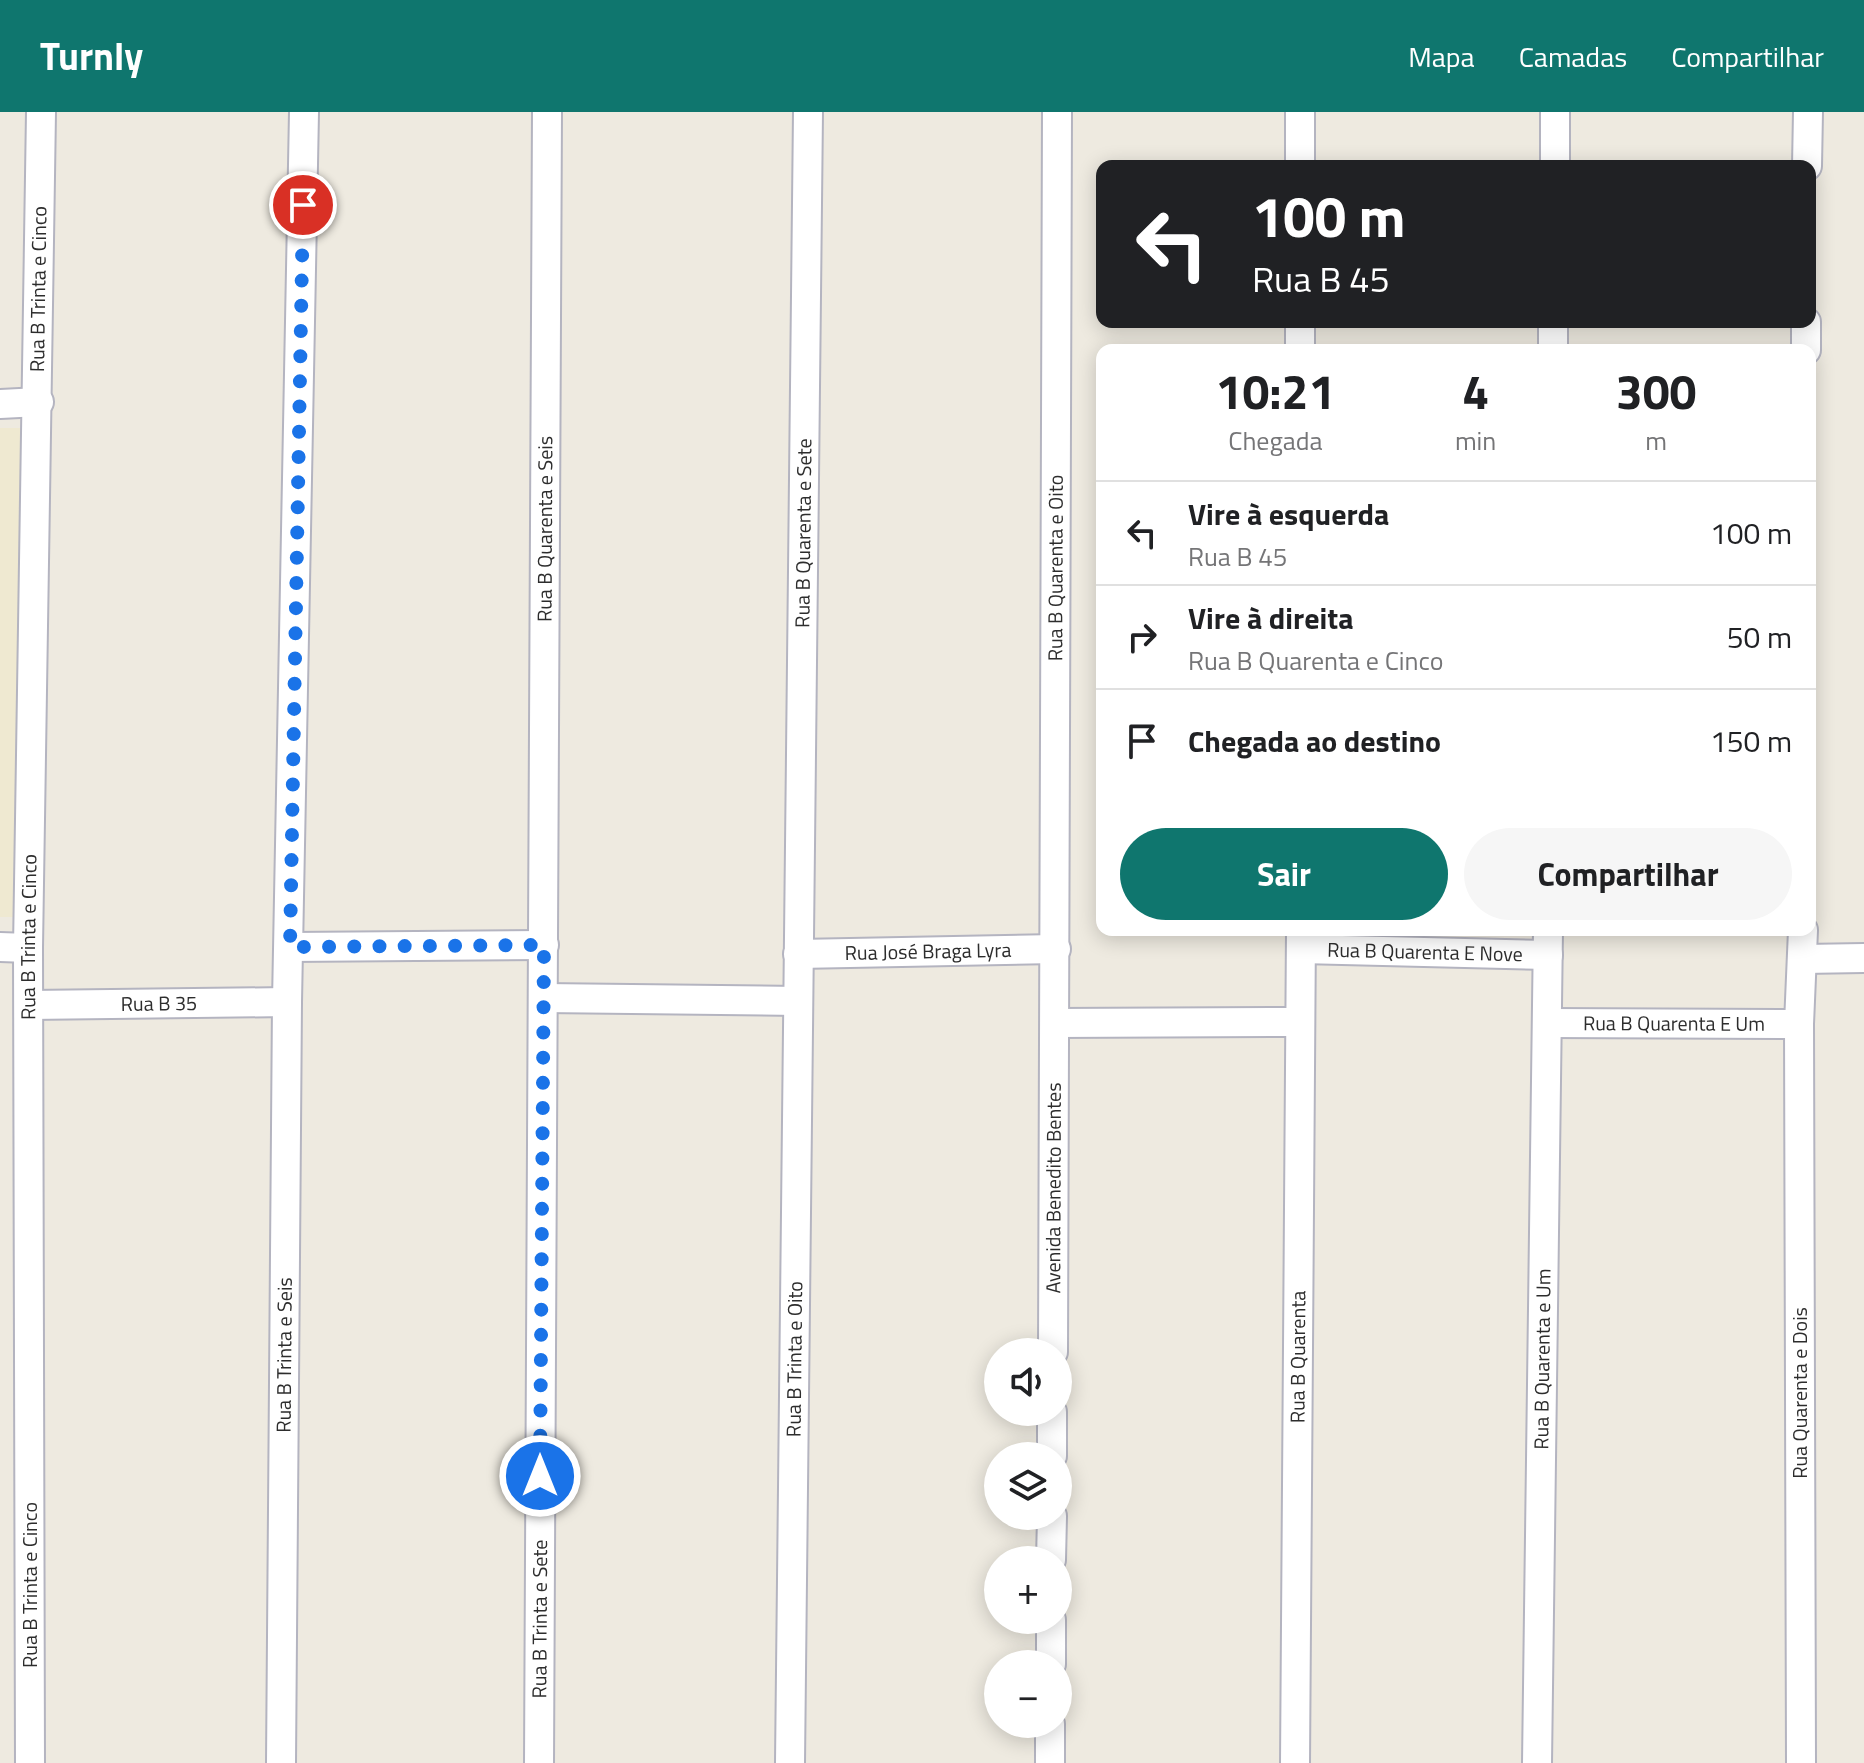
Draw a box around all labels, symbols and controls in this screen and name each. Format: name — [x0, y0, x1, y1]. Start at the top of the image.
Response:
text: Turnly — [40, 27, 143, 85]
text: Mapa — [1408, 35, 1475, 78]
text: Camadas — [1519, 35, 1627, 78]
text: Compartilhar — [1671, 35, 1824, 78]
pin — [269, 171, 337, 239]
text: 100 m — [1252, 174, 1405, 259]
icon: arrive — [281, 183, 325, 227]
icon: left — [1120, 192, 1224, 296]
street label: Rua B Trinta e Cinco — [21, 206, 55, 372]
text: Rua B 45 — [1252, 251, 1390, 306]
text: 10:21 — [1216, 355, 1335, 428]
text: 4 — [1462, 355, 1489, 428]
text: 300 — [1616, 355, 1696, 428]
text: Chegada — [1228, 421, 1323, 460]
text: min — [1455, 421, 1496, 460]
text: m — [1645, 421, 1667, 460]
street label: Rua B Quarenta e Seis — [529, 436, 560, 622]
street label: Rua B Quarenta e Sete — [786, 438, 819, 628]
street label: Rua B Quarenta e Oito — [1039, 475, 1071, 661]
text: Vire à esquerda — [1188, 491, 1389, 537]
text: 100 m — [1710, 510, 1792, 556]
icon: left — [1120, 511, 1164, 555]
text: Rua B 45 — [1188, 537, 1287, 576]
text: Vire à direita — [1188, 595, 1353, 641]
text: 50 m — [1727, 614, 1792, 660]
icon: right — [1120, 615, 1164, 659]
text: Rua B Quarenta e Cinco — [1188, 641, 1443, 680]
text: Chegada ao destino — [1188, 718, 1441, 764]
text: 150 m — [1710, 718, 1792, 764]
icon: arrive — [1120, 719, 1164, 763]
button: Sair — [1120, 828, 1448, 920]
button: Compartilhar — [1464, 828, 1792, 920]
street label: Rua B Trinta e Cinco — [12, 854, 44, 1020]
street label: Rua José Braga Lyra — [844, 934, 1012, 968]
street label: Rua B Quarenta E Nove — [1327, 934, 1523, 969]
street label: Rua B 35 — [121, 987, 197, 1019]
street label: Rua B Quarenta E Um — [1583, 1007, 1765, 1039]
street label: Avenida Benedito Bentes — [1037, 1082, 1069, 1294]
street label: Rua B Quarenta e Um — [1525, 1268, 1559, 1450]
street label: Rua B Trinta e Seis — [268, 1277, 300, 1433]
street label: Rua B Trinta e Oito — [778, 1281, 810, 1437]
street label: Rua B Quarenta — [1281, 1291, 1313, 1423]
street label: Rua Quarenta e Dois — [1784, 1307, 1815, 1479]
map controls — [984, 1338, 1072, 1738]
button: sound — [984, 1338, 1072, 1426]
position arrow — [498, 1434, 582, 1518]
button: layers — [984, 1442, 1072, 1530]
street label: Rua B Trinta e Cinco — [14, 1502, 45, 1668]
street label: Rua B Trinta e Sete — [523, 1539, 555, 1699]
button: + — [984, 1546, 1072, 1634]
button: − — [984, 1650, 1072, 1738]

